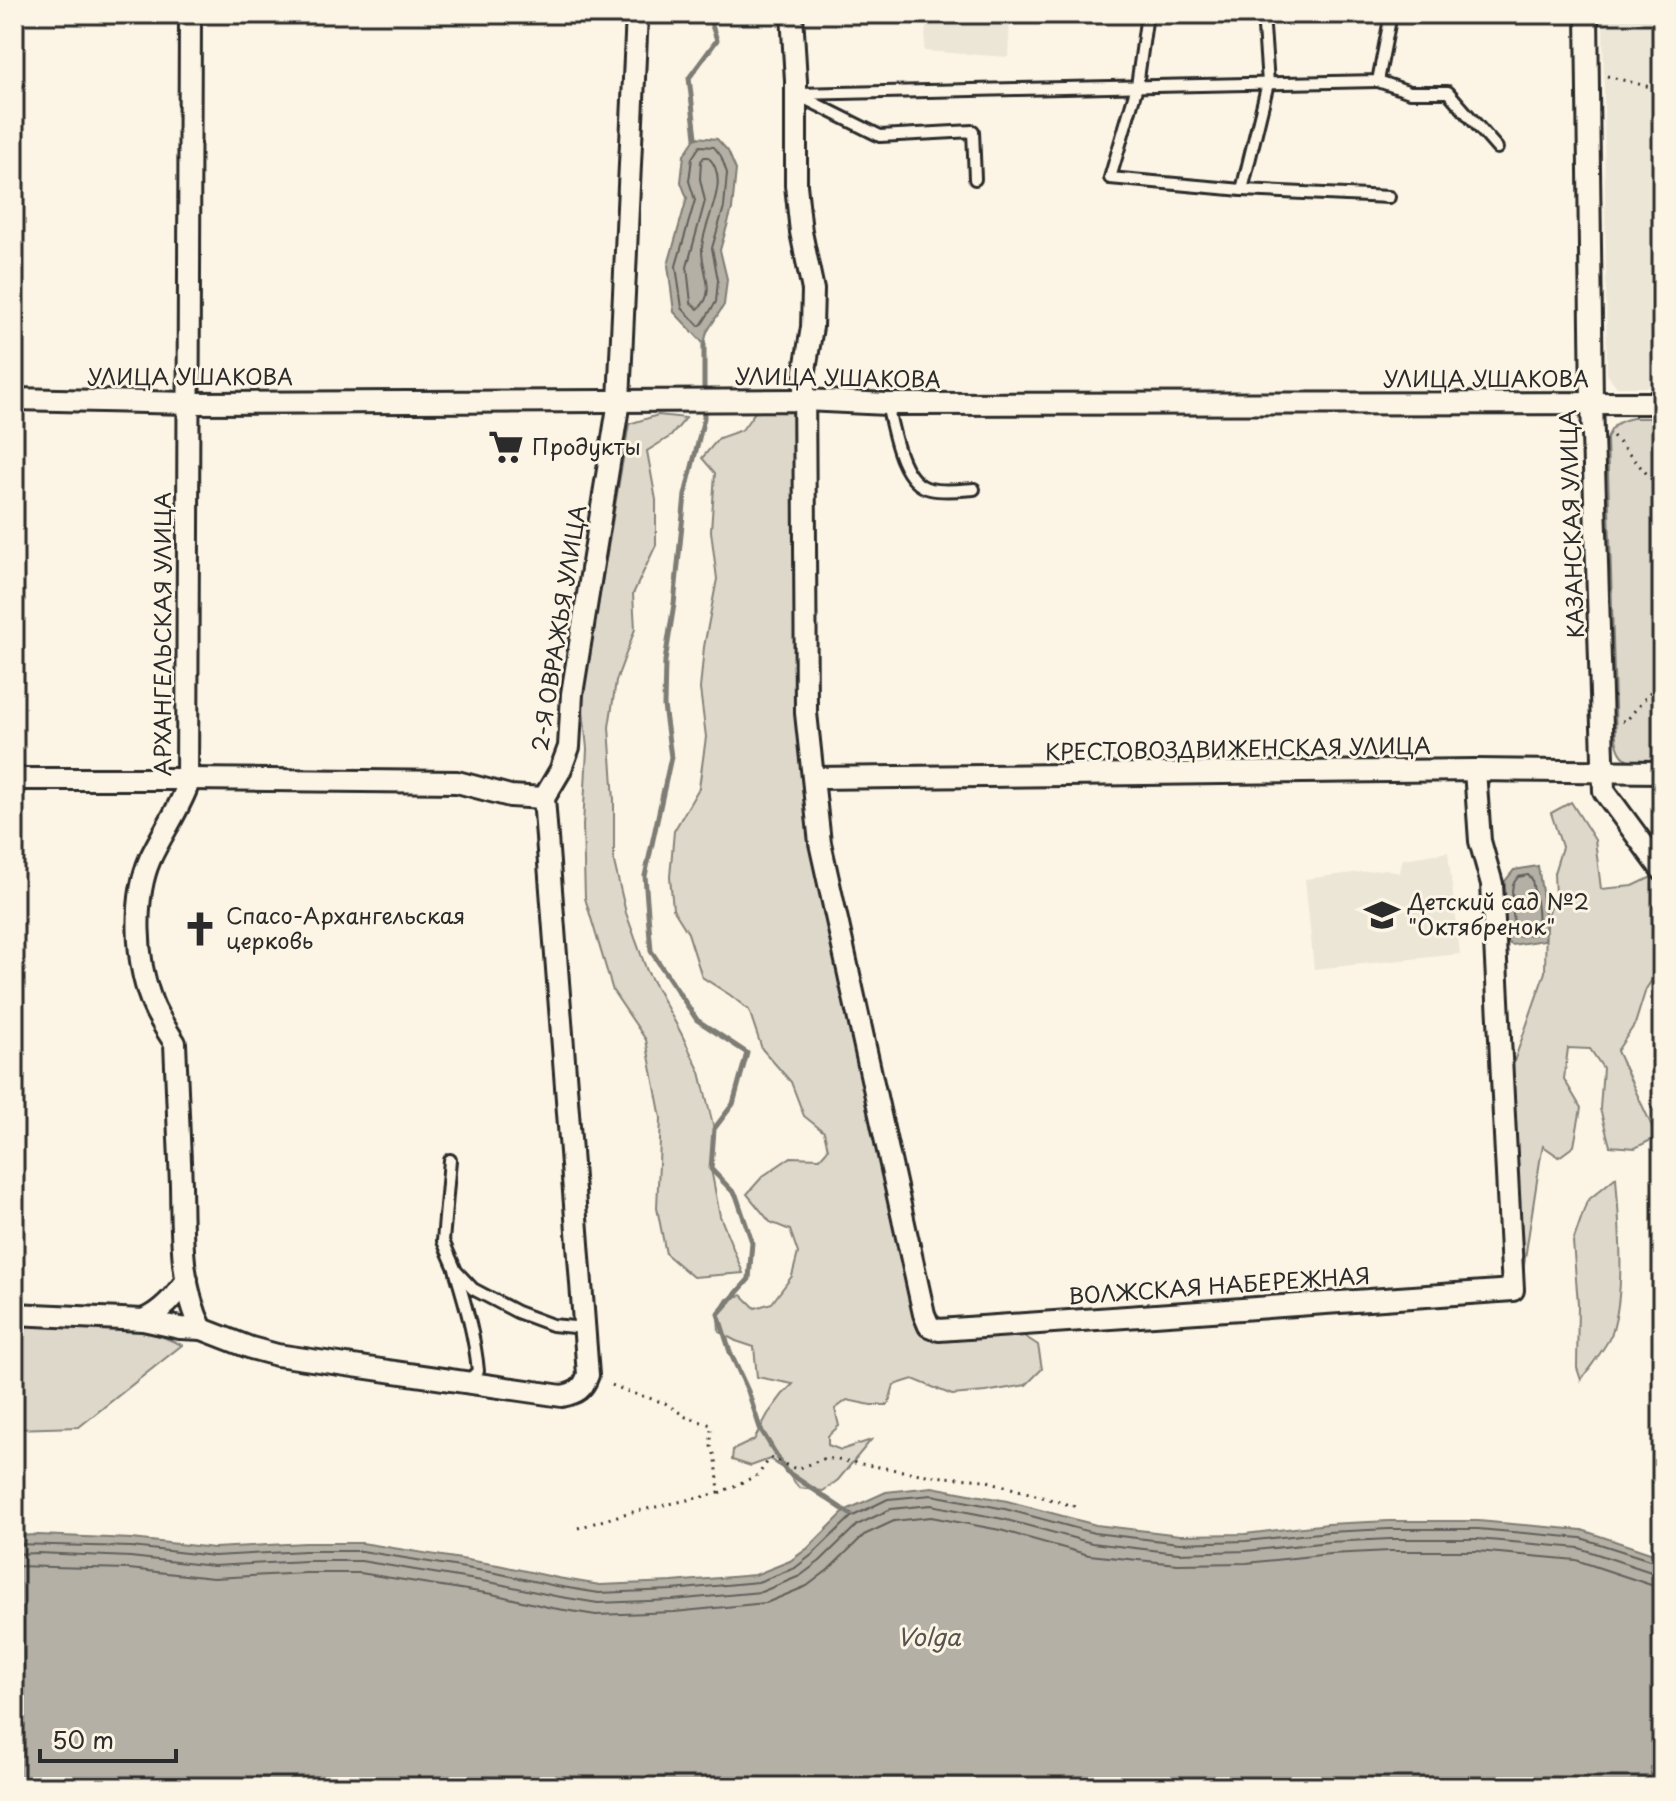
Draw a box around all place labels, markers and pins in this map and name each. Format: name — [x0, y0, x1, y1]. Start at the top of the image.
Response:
supermarket icon: Продукты — [487, 428, 525, 466]
place label: Продукты — [532, 429, 641, 462]
place label: Детский сад №2 "Октябренок" — [1407, 884, 1589, 942]
school or university icon: Детский сад №2 "Октябренок" — [1363, 896, 1401, 934]
place label: Спасо-Архангельская церковь — [226, 898, 465, 956]
church icon: Спасо-Архангельская церковь — [181, 910, 219, 948]

